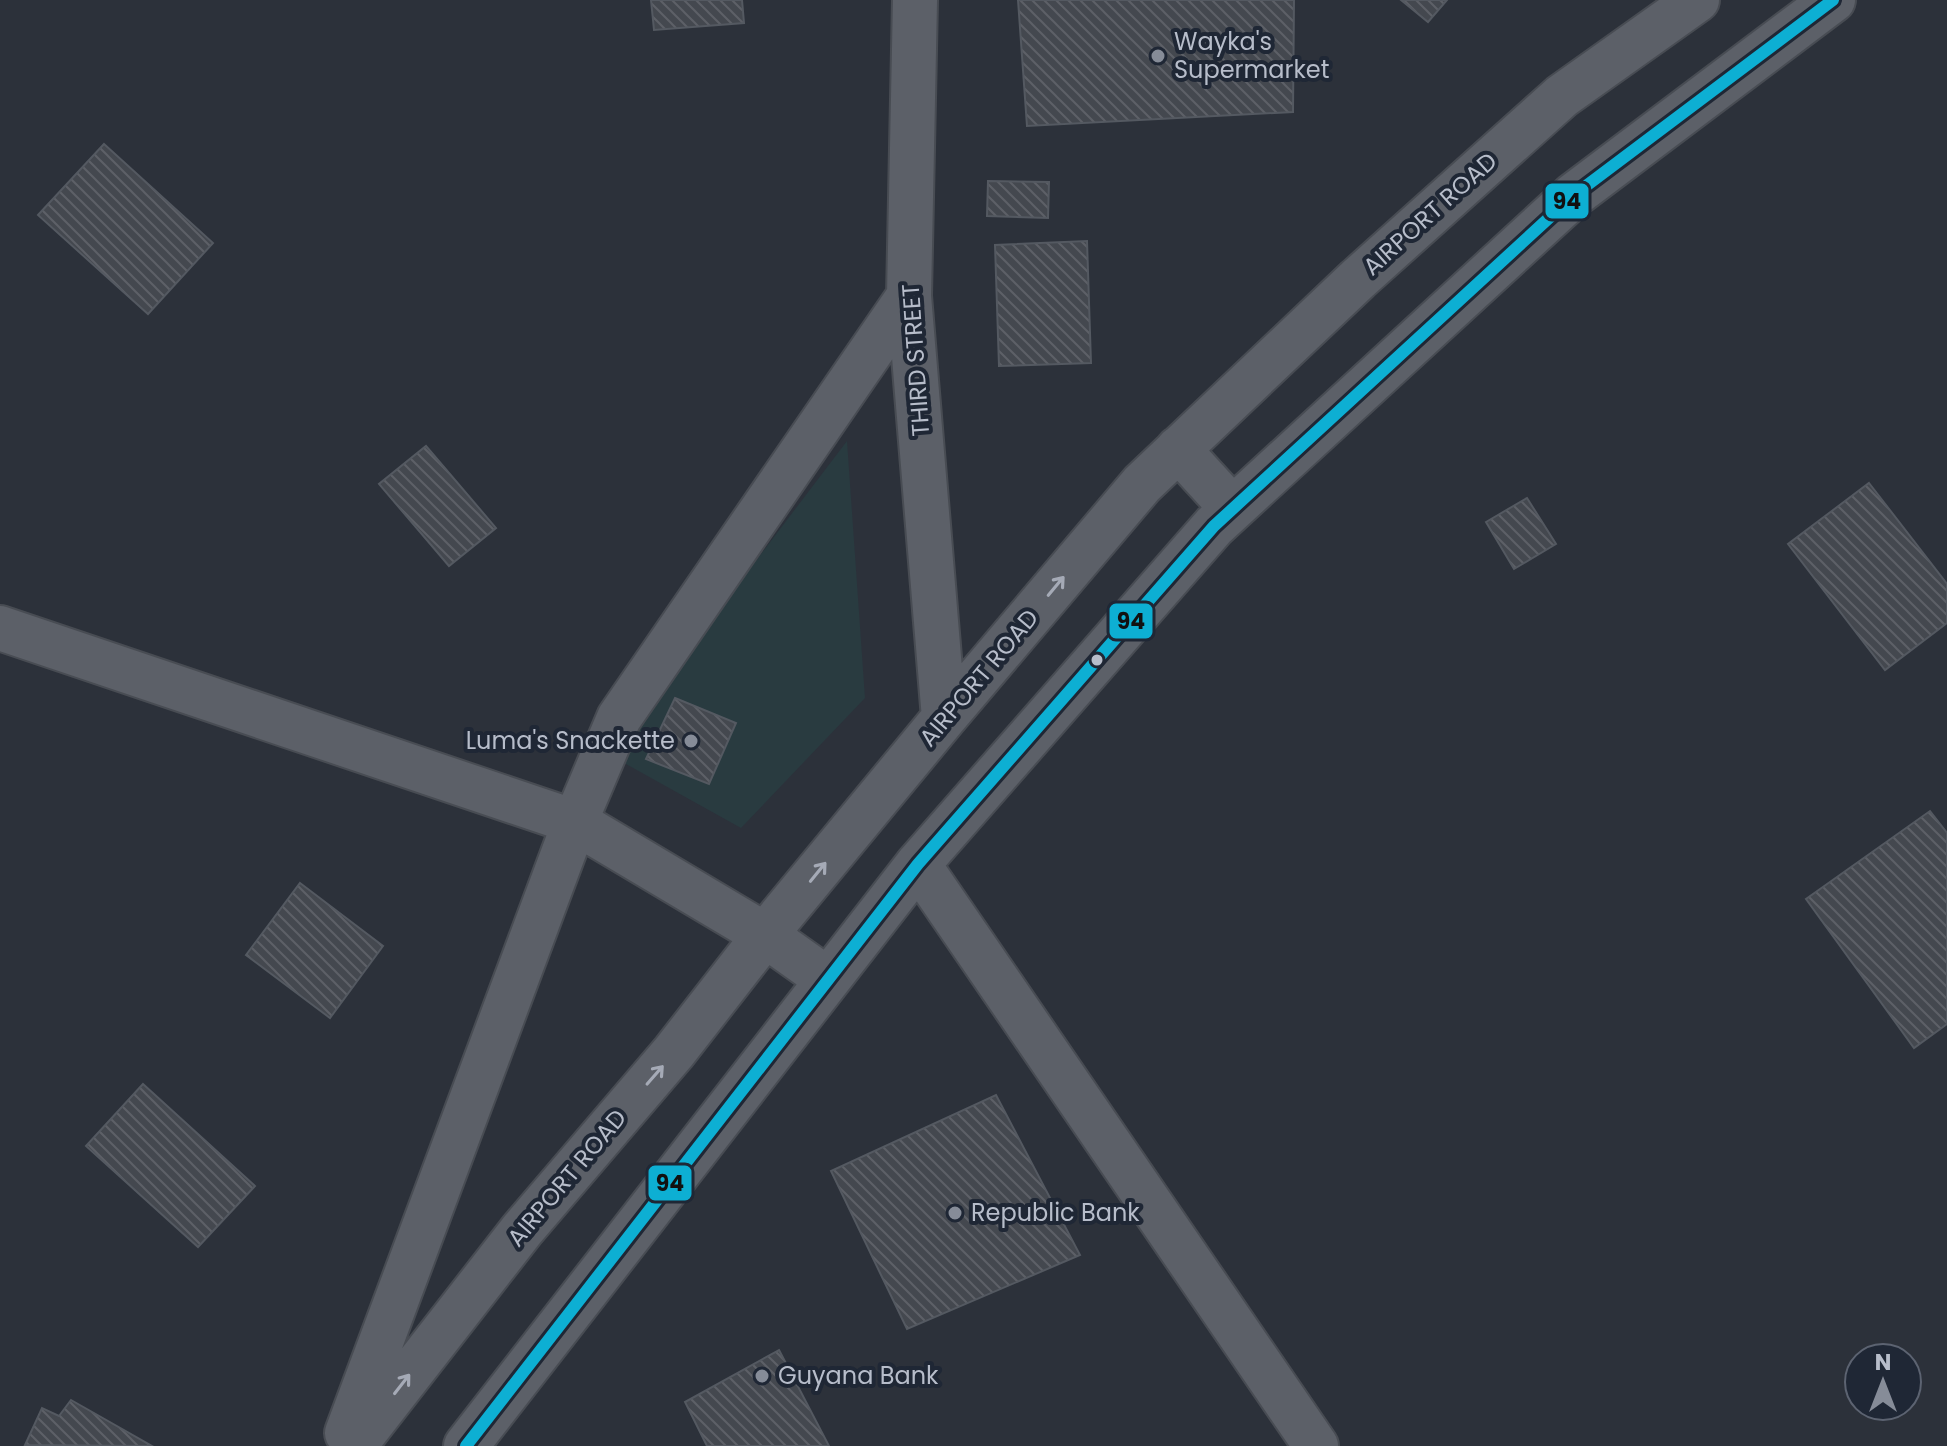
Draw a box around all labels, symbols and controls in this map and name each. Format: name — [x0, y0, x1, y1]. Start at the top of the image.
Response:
place label: Wayka's Supermarket — [1174, 25, 1329, 86]
marker: Wayka's Supermarket — [1149, 47, 1167, 65]
street label: AIRPORT ROAD — [1355, 144, 1504, 283]
line badge: 94 — [1544, 182, 1590, 220]
text: 94 — [1553, 186, 1581, 217]
street label: THIRD STREET — [894, 283, 937, 437]
one-way arrow — [1047, 577, 1065, 597]
street label: AIRPORT ROAD — [911, 602, 1046, 753]
line badge: 94 — [1108, 602, 1154, 640]
text: 94 — [1117, 606, 1145, 637]
unlabelled marker — [1089, 652, 1105, 668]
place label: Luma's Snackette — [466, 724, 675, 757]
marker: Luma's Snackette — [682, 732, 700, 750]
one-way arrow — [809, 862, 826, 883]
one-way arrow — [645, 1065, 663, 1085]
street label: AIRPORT ROAD — [499, 1102, 634, 1253]
line badge: 94 — [647, 1164, 693, 1202]
text: 94 — [656, 1168, 684, 1199]
place label: Republic Bank — [971, 1196, 1140, 1229]
marker: Republic Bank — [946, 1204, 964, 1222]
north arrow — [1843, 1342, 1923, 1422]
text: N — [1875, 1347, 1891, 1378]
place label: Guyana Bank — [778, 1359, 939, 1392]
marker: Guyana Bank — [753, 1367, 771, 1385]
one-way arrow — [393, 1374, 410, 1395]

